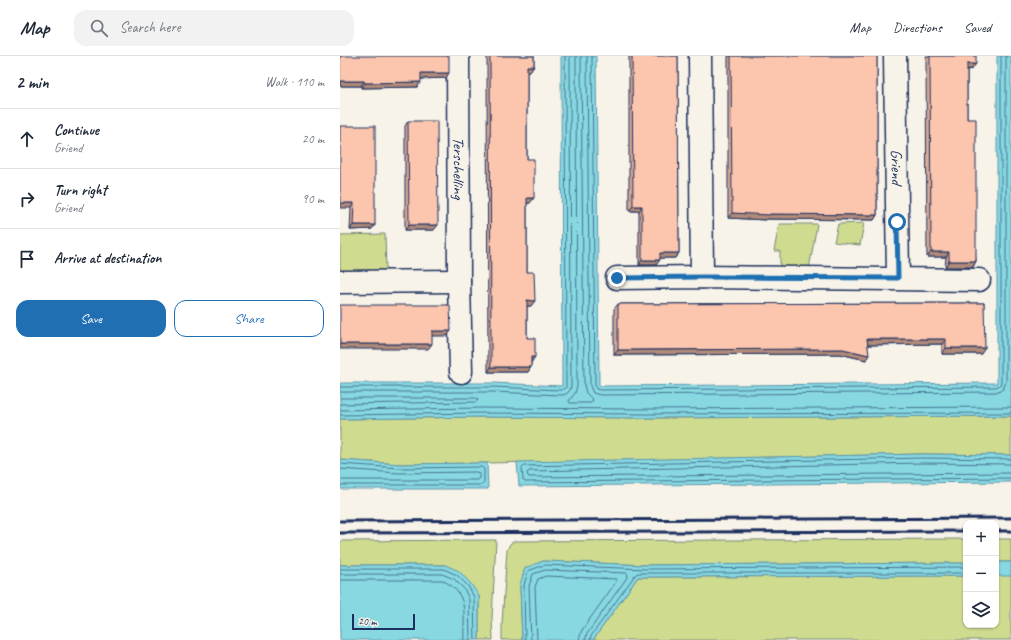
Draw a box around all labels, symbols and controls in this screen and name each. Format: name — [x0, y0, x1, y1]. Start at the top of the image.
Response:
search box — [74, 10, 354, 46]
text: Map — [20, 16, 50, 40]
icon: search — [88, 17, 110, 39]
text: Search here — [120, 18, 181, 37]
text: Map — [850, 19, 871, 36]
text: Directions — [893, 19, 942, 36]
text: Saved — [964, 19, 991, 36]
text: 2 min — [16, 72, 49, 93]
text: Walk · 110 m — [265, 74, 324, 90]
text: Continue — [54, 121, 99, 140]
icon: ahead — [16, 128, 38, 150]
text: 20 m — [302, 131, 324, 147]
street label: Terschelling — [448, 137, 469, 200]
text: Griend — [54, 140, 83, 156]
street label: Griend — [886, 149, 907, 187]
text: Turn right — [54, 181, 107, 200]
icon: right — [16, 188, 38, 210]
text: 90 m — [302, 191, 324, 207]
text: Griend — [54, 200, 83, 216]
route start — [888, 213, 906, 231]
icon: arrive — [16, 248, 38, 270]
text: Arrive at destination — [54, 249, 161, 268]
route end — [608, 269, 626, 287]
button: Save — [16, 300, 166, 337]
button: Share — [174, 300, 324, 337]
map controls — [963, 520, 999, 628]
button: + — [963, 520, 999, 556]
button: − — [963, 556, 999, 592]
button: layers — [963, 592, 999, 628]
scale bar — [352, 612, 415, 631]
text: 20 m — [358, 614, 377, 628]

